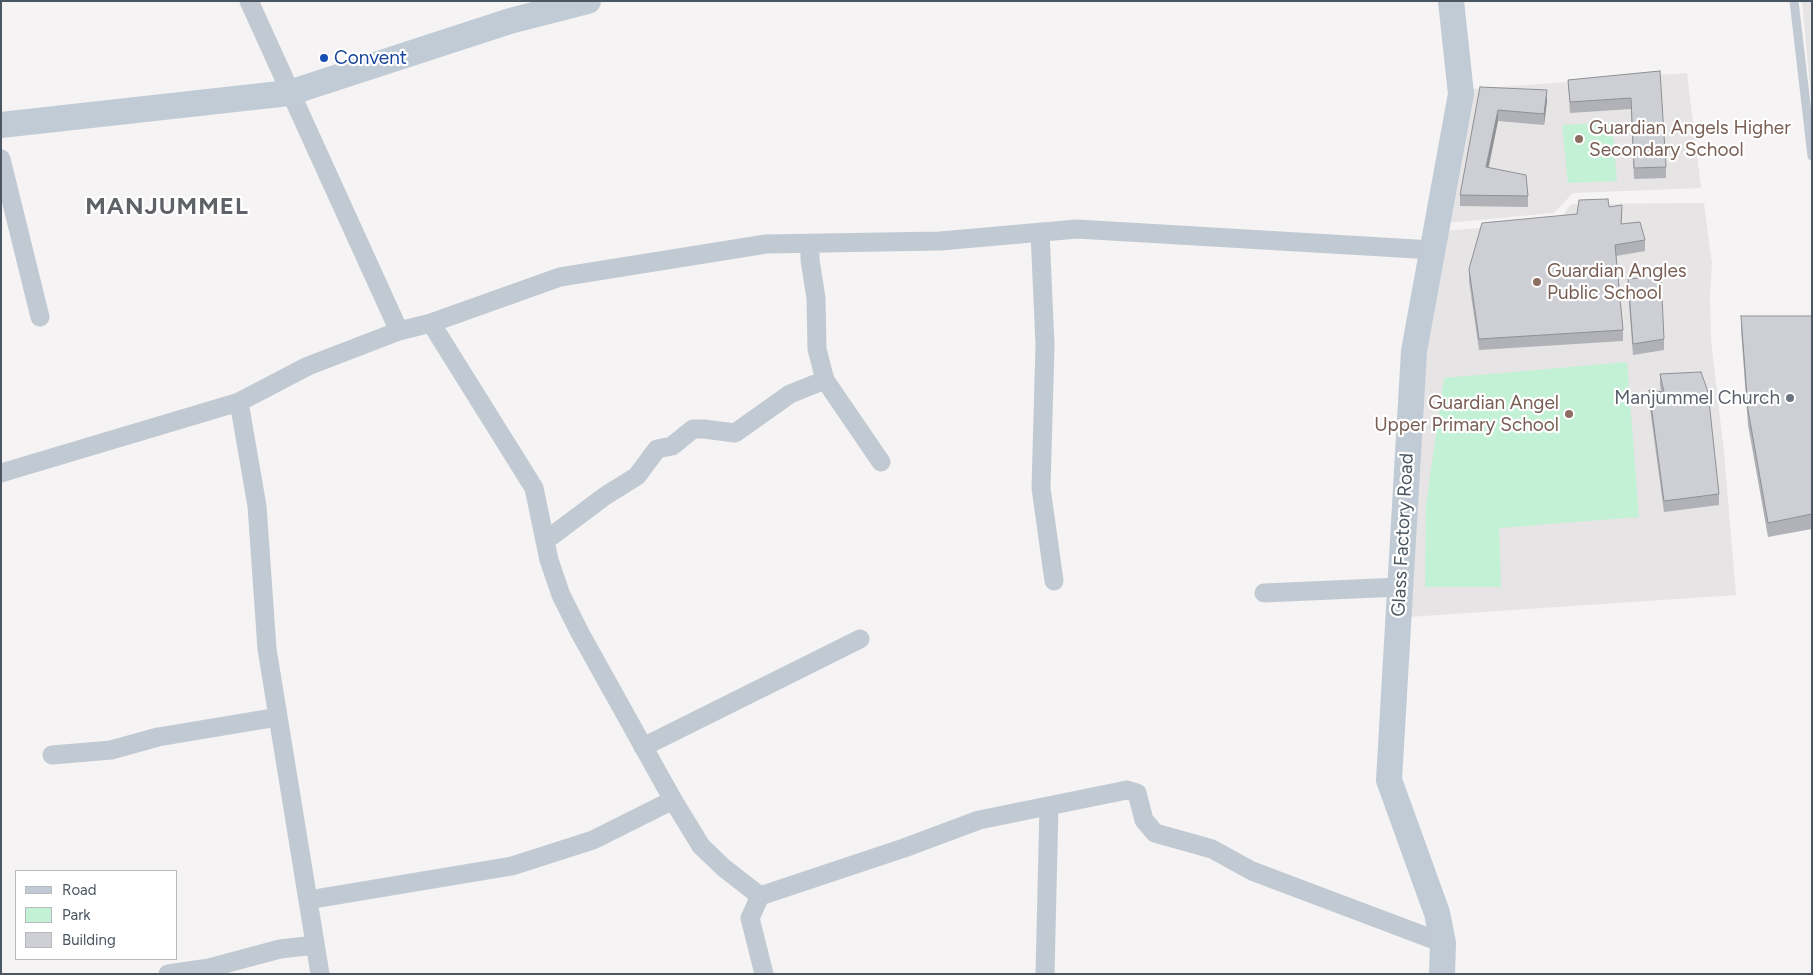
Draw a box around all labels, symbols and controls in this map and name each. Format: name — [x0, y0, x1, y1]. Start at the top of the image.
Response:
place label: Convent — [334, 47, 407, 69]
marker: Convent — [318, 52, 330, 64]
place label: Guardian Angels Higher Secondary School — [1589, 117, 1791, 161]
marker: Guardian Angels Higher Secondary School — [1573, 133, 1585, 145]
district label: MANJUMMEL — [84, 193, 250, 221]
place label: Guardian Angles Public School — [1547, 260, 1687, 304]
marker: Guardian Angles Public School — [1531, 276, 1543, 288]
place label: Manjummel Church — [1614, 387, 1780, 409]
place label: Guardian Angel Upper Primary School — [1374, 392, 1559, 436]
marker: Manjummel Church — [1784, 392, 1796, 404]
marker: Guardian Angel Upper Primary School — [1563, 408, 1575, 420]
street label: Glass Factory Road — [1387, 453, 1419, 617]
legend — [15, 870, 178, 960]
text: Road — [62, 881, 97, 899]
text: Park — [62, 906, 91, 924]
text: Building — [62, 931, 116, 949]

